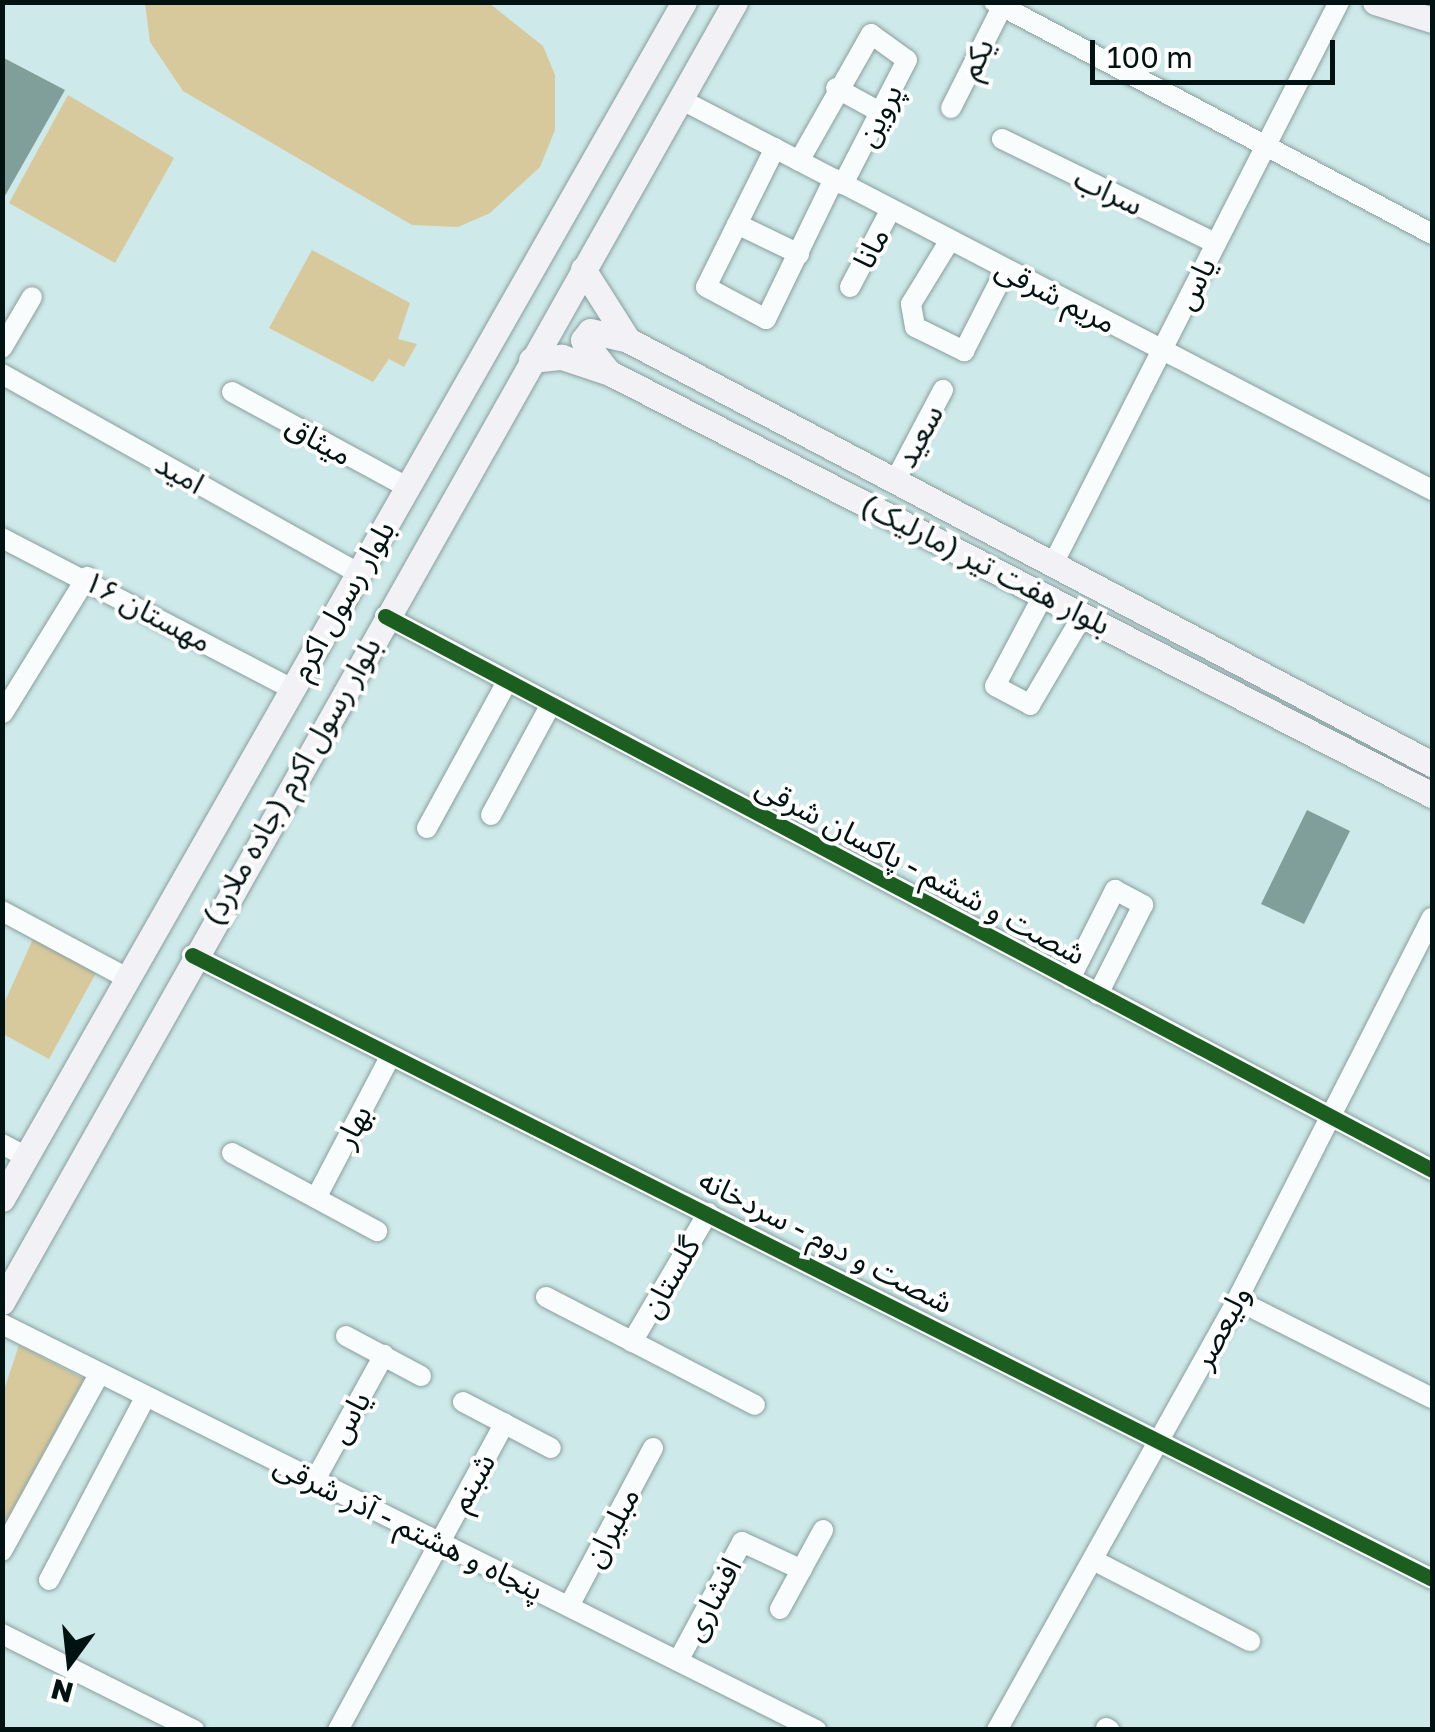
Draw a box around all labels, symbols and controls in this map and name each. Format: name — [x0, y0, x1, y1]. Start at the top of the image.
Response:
scale bar — [1095, 20, 1340, 82]
street label: یکم — [951, 32, 1001, 84]
text: 100 m — [1107, 39, 1193, 75]
street label: پروین — [848, 78, 910, 152]
street label: سراب — [1069, 159, 1149, 223]
street label: مانا — [845, 221, 897, 275]
street label: مریم شرقی — [990, 249, 1122, 341]
street label: یاس — [1167, 251, 1223, 315]
street label: سعید — [888, 398, 950, 474]
street label: میثاق — [280, 407, 358, 473]
street label: امید — [149, 445, 211, 501]
street label: بلوار هفت تیر (مارلیک) — [856, 486, 1116, 642]
street label: بلوار رسول اکرم — [282, 514, 402, 686]
street label: مهستان ۱۶ — [78, 563, 218, 659]
street label: بلوار رسول اکرم (جاده ملارد) — [194, 631, 388, 931]
street label: شصت و ششم - پاکسان شرقی — [750, 768, 1092, 972]
street label: بهار — [327, 1099, 379, 1153]
street label: شصت و دوم - سردخانه — [693, 1161, 959, 1321]
street label: گلستان — [633, 1230, 707, 1324]
street label: ولیعصر — [1184, 1280, 1258, 1374]
street label: یاس — [320, 1385, 378, 1449]
street label: پنجاه و هشتم - آذر شرقی — [269, 1446, 549, 1608]
street label: شبنم — [441, 1447, 503, 1517]
street label: مبلیران — [575, 1481, 647, 1573]
street label: افشاری — [675, 1551, 749, 1647]
north arrow — [20, 1612, 120, 1712]
text: N — [48, 1673, 77, 1710]

